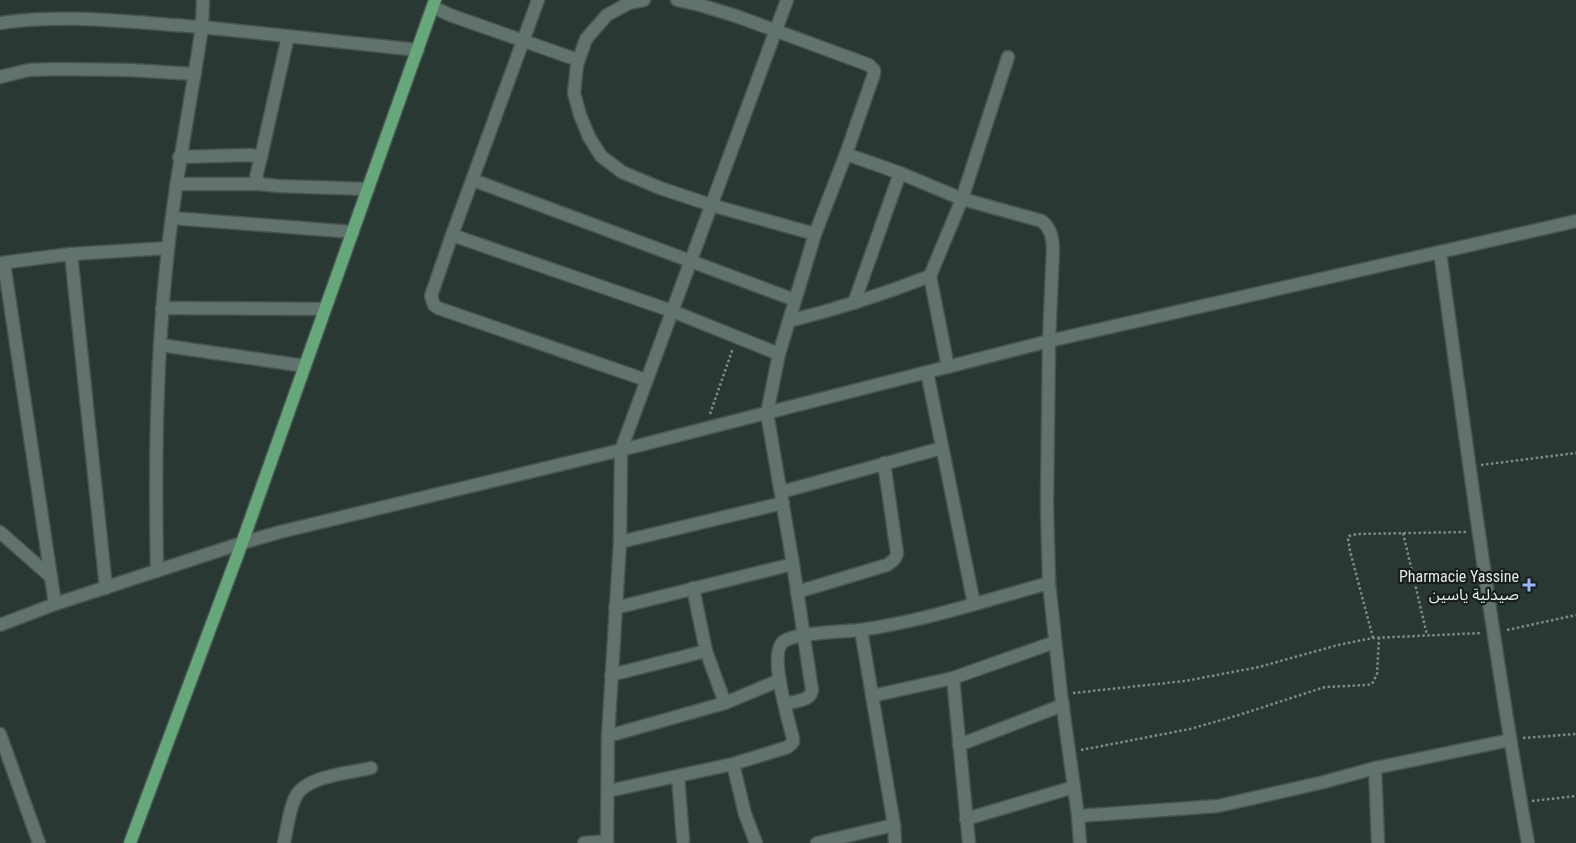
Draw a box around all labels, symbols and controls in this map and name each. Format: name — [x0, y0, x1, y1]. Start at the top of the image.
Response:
place label: Pharmacie Yassine صيدلية ياسين — [1399, 567, 1519, 604]
marker: Pharmacie Yassine صيدلية ياسين — [1523, 579, 1535, 591]

